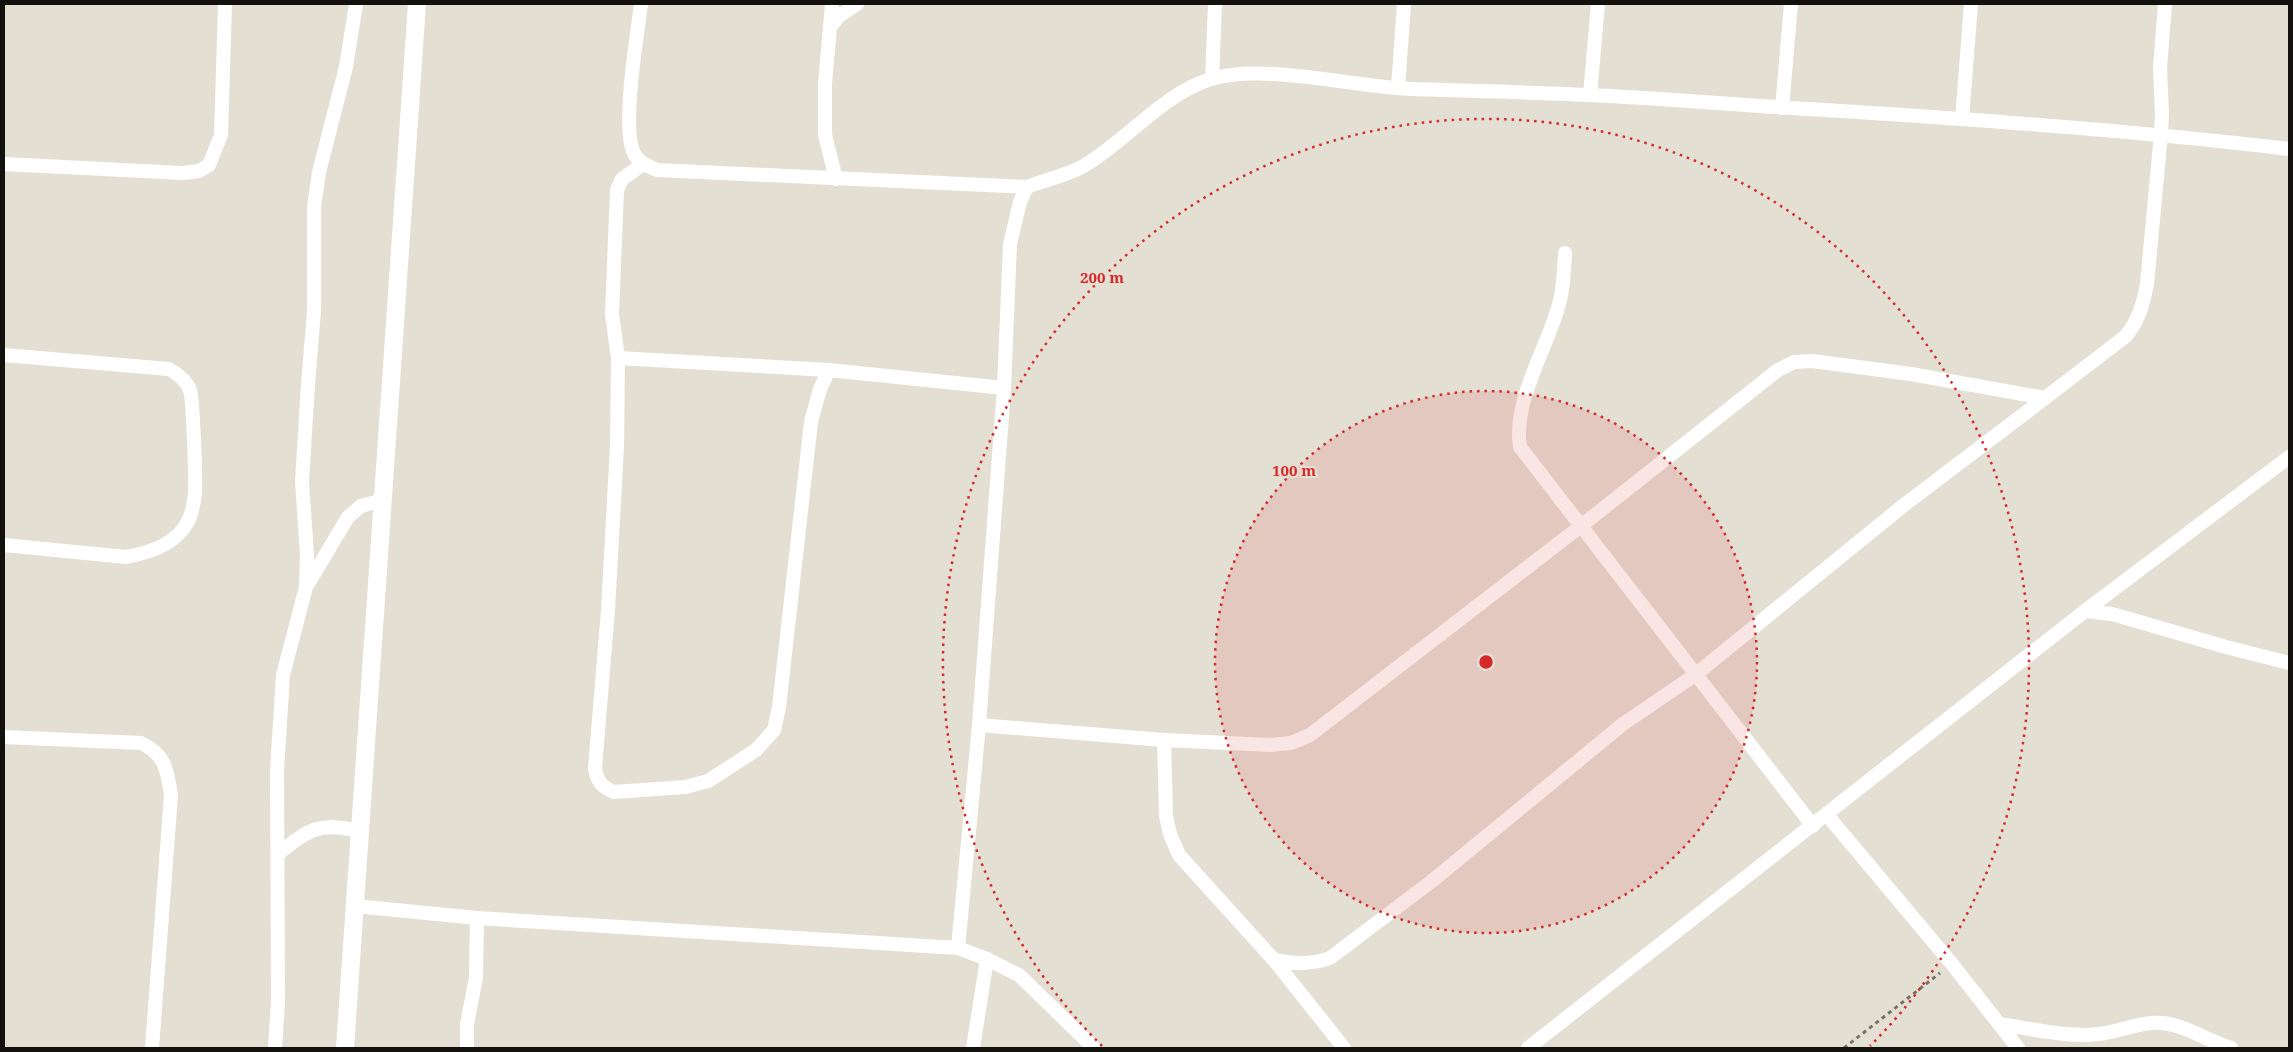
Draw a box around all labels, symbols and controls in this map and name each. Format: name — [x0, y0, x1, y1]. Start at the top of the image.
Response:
text: 200 m — [1080, 267, 1124, 287]
text: 100 m — [1272, 460, 1316, 480]
centre of rings — [1477, 653, 1495, 671]

